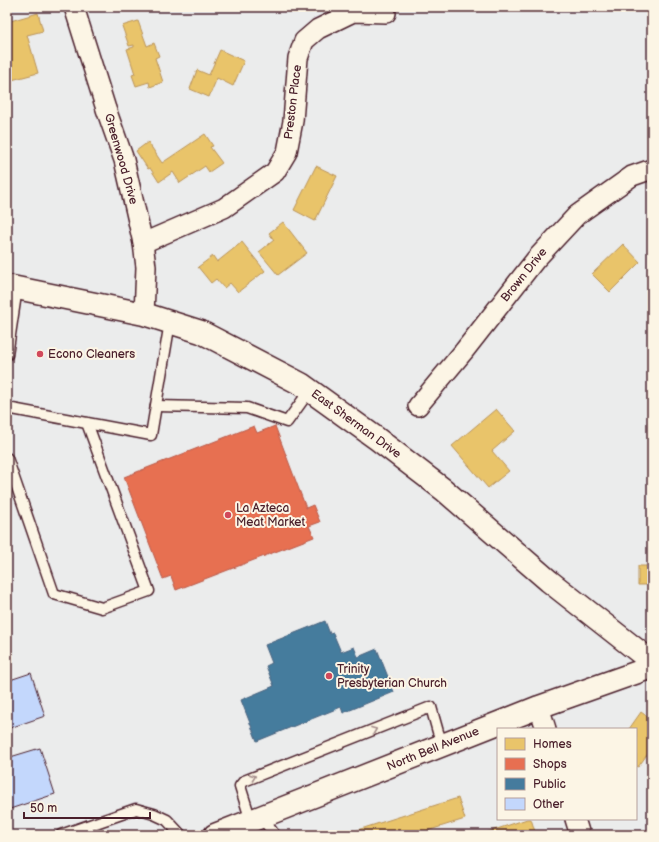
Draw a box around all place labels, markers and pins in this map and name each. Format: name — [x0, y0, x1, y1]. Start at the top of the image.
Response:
place label: Econo Cleaners — [48, 347, 135, 362]
marker: Econo Cleaners — [35, 349, 45, 359]
place label: La Azteca Meat Market — [236, 501, 305, 530]
marker: La Azteca Meat Market — [223, 510, 233, 520]
place label: Trinity Presbyterian Church — [337, 662, 447, 691]
marker: Trinity Presbyterian Church — [324, 671, 334, 681]

